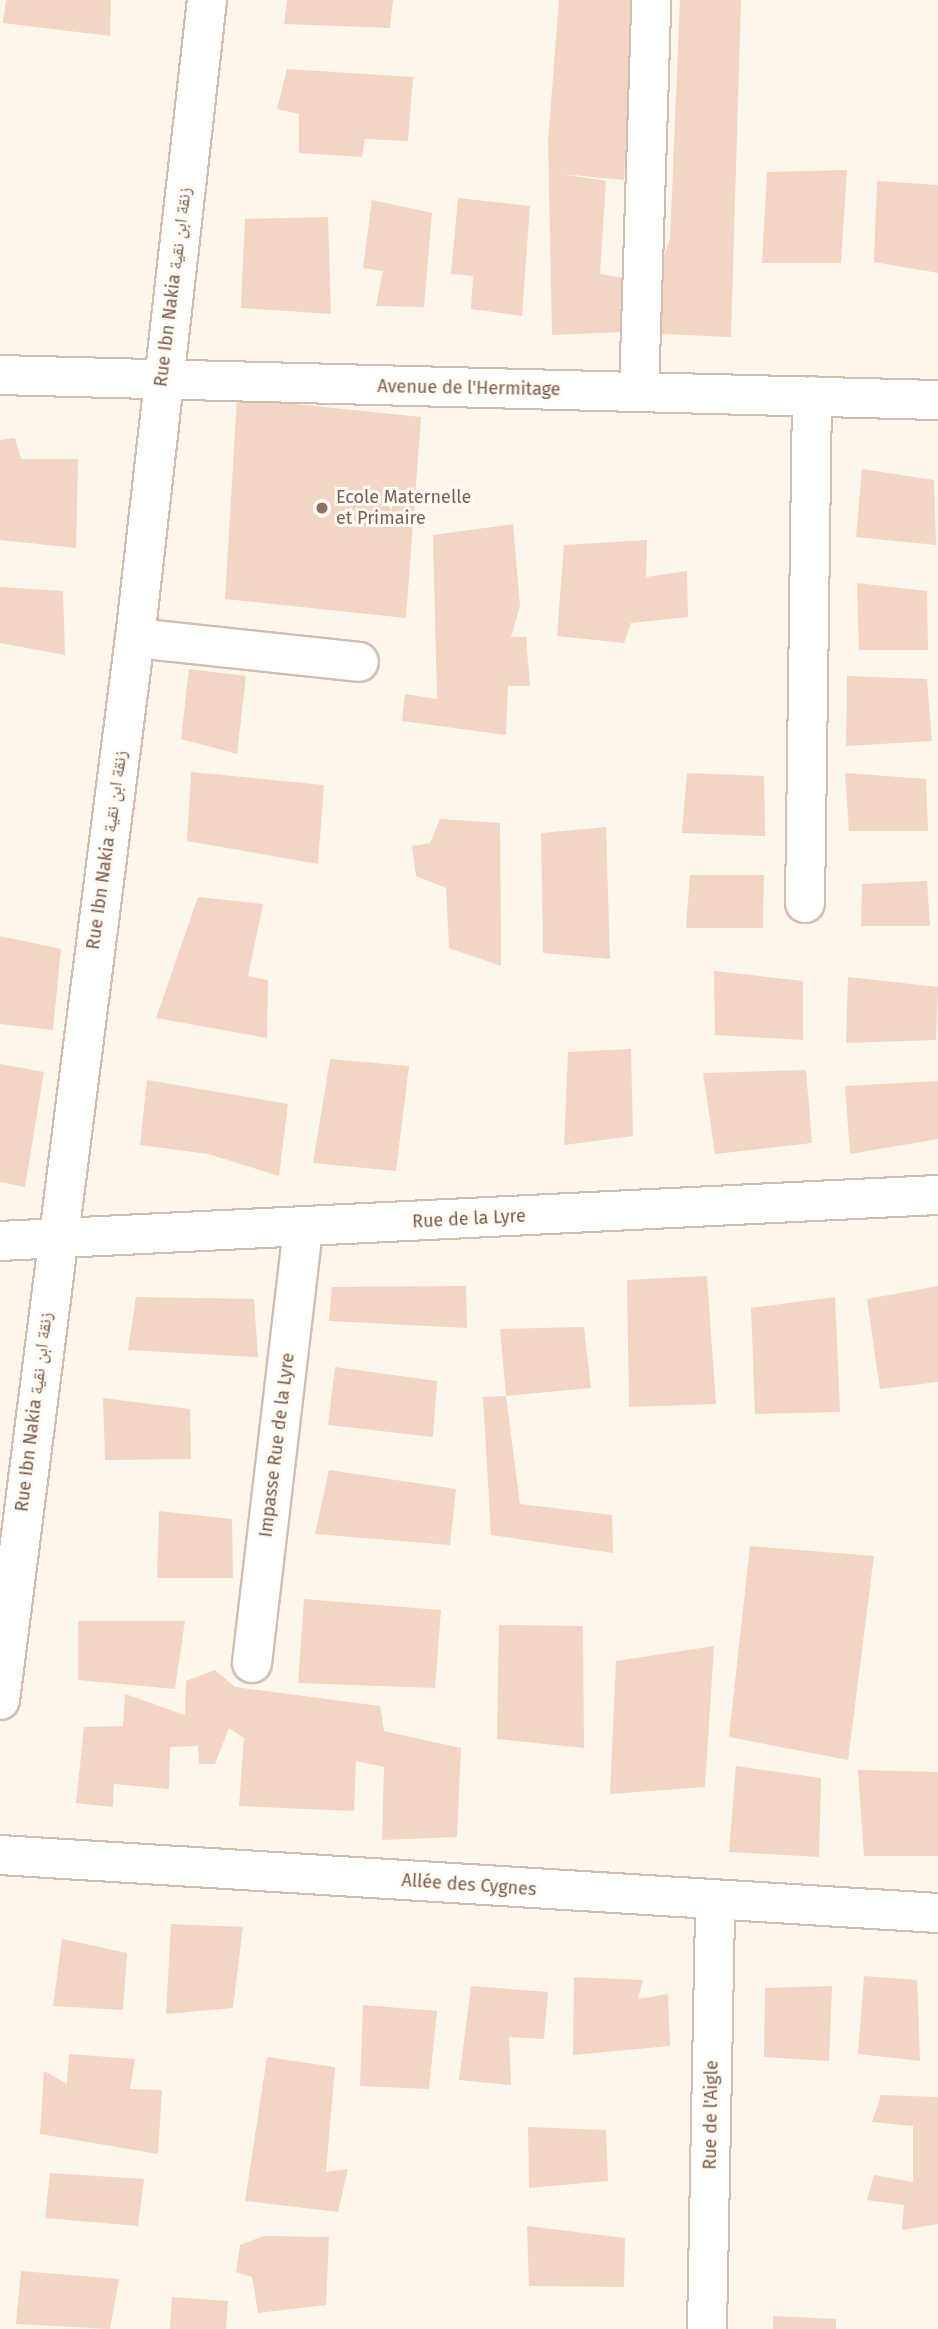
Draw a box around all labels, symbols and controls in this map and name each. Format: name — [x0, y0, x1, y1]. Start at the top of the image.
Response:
street label: Rue Ibn Nakia زنقة ابن نقية — [150, 186, 196, 388]
street label: Avenue de l'Hermitage — [377, 376, 561, 400]
place label: Ecole Maternelle et Primaire — [336, 487, 471, 530]
marker: Ecole Maternelle et Primaire — [314, 500, 330, 516]
street label: Rue Ibn Nakia زنقة ابن نقية — [82, 749, 132, 951]
street label: Rue de la Lyre — [412, 1205, 526, 1233]
street label: Rue Ibn Nakia زنقة ابن نقية — [11, 1311, 57, 1513]
street label: Impasse Rue de la Lyre — [255, 1351, 299, 1539]
street label: Allée des Cygnes — [401, 1870, 537, 1900]
street label: Rue de l'Aigle — [699, 2060, 723, 2170]

